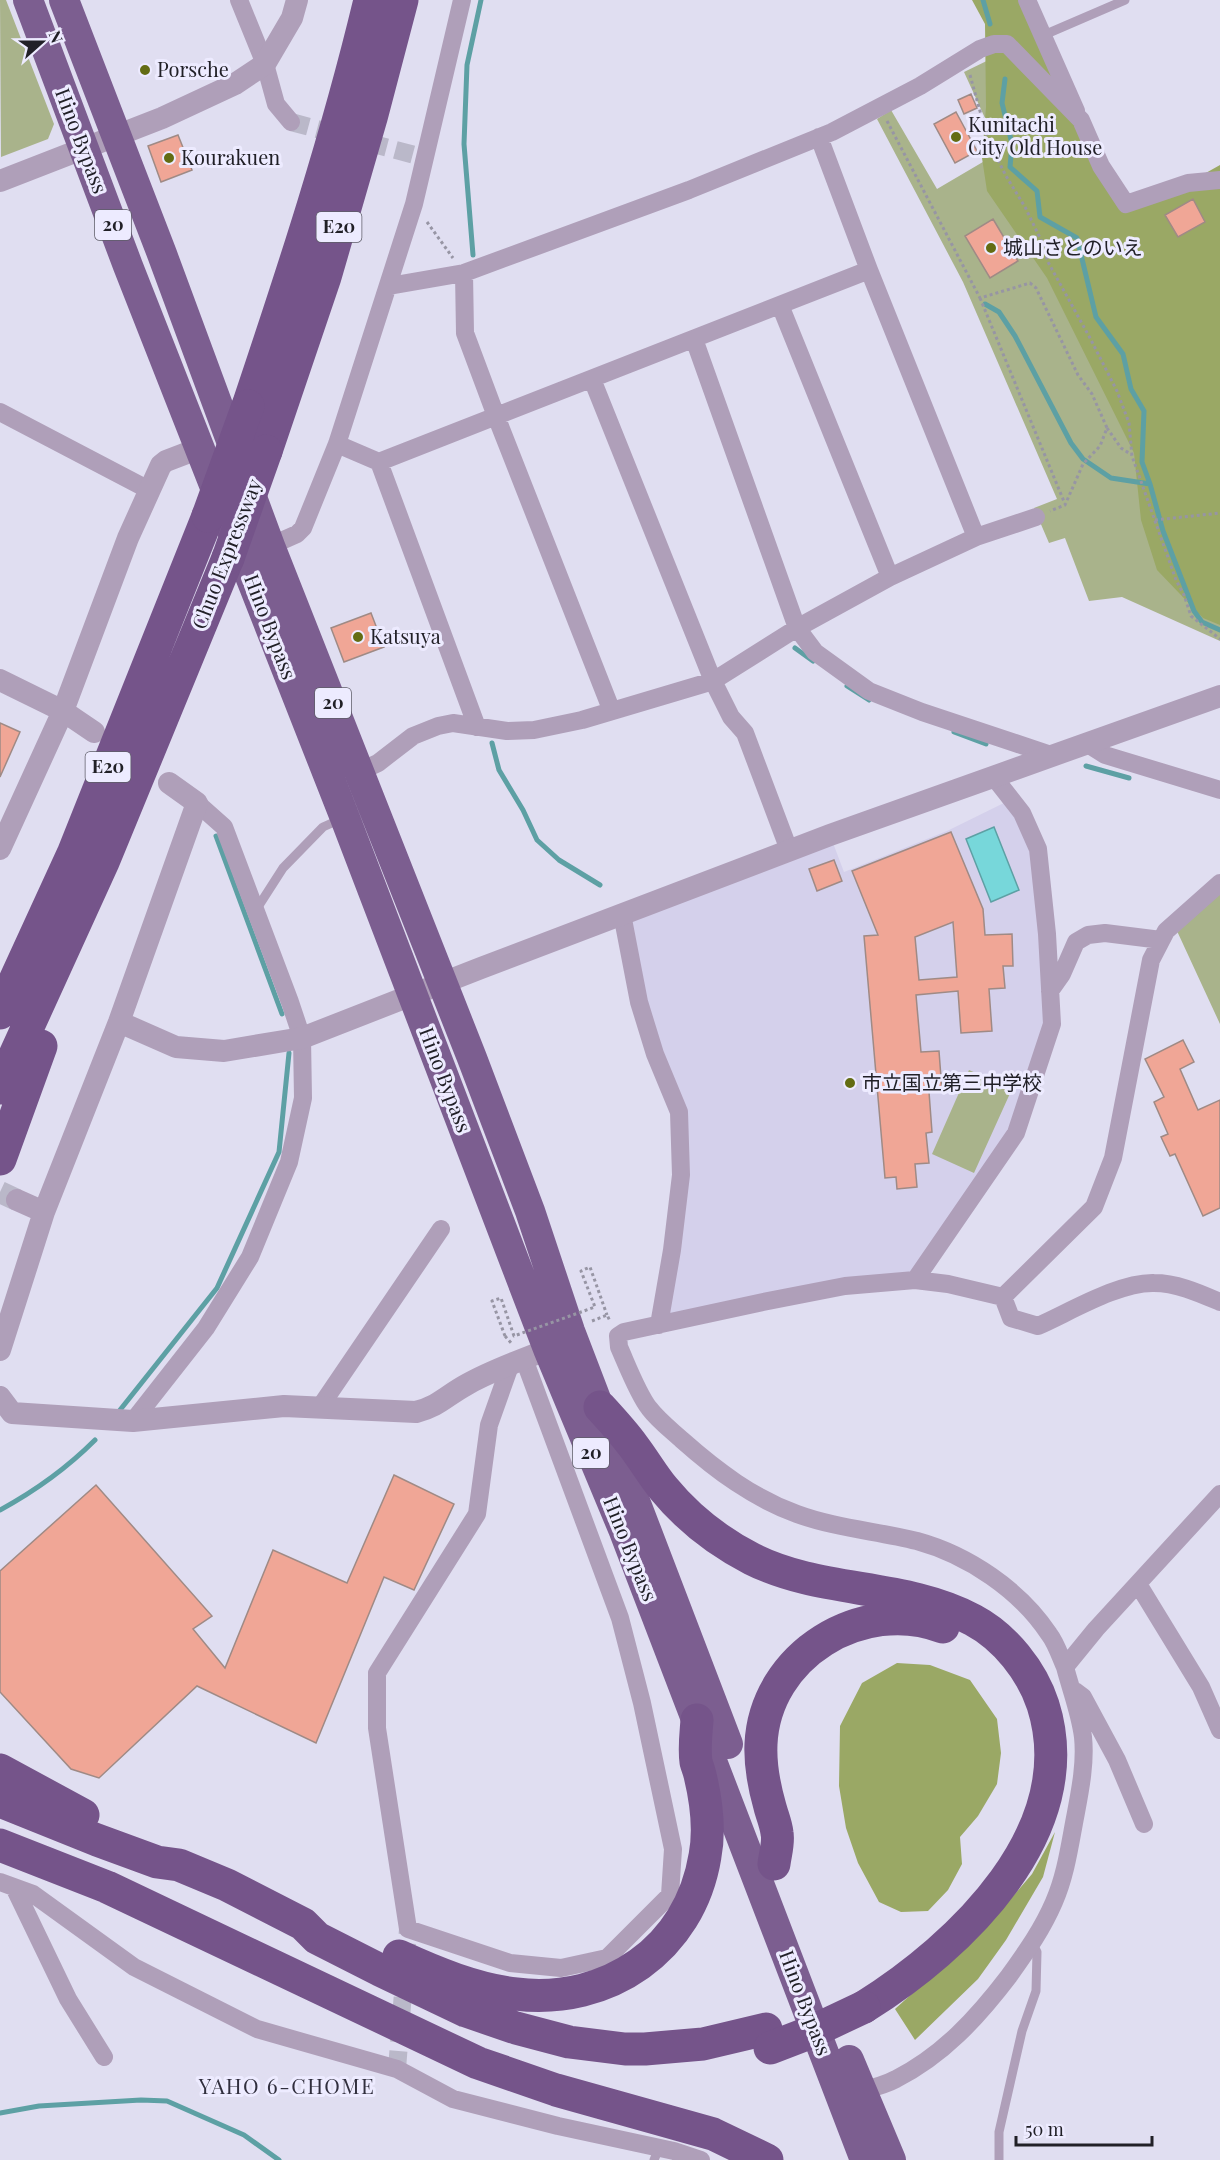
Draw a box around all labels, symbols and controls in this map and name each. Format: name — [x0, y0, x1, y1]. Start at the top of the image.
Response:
north arrow — [12, 12, 72, 72]
text: N — [45, 27, 69, 46]
place label: Porsche — [157, 55, 229, 82]
marker: Porsche — [138, 63, 152, 77]
street label: Hino Bypass — [50, 84, 115, 197]
place label: Kunitachi City Old House — [968, 110, 1102, 160]
marker: Kunitachi City Old House — [949, 130, 963, 144]
place label: Kourakuen — [181, 143, 280, 170]
marker: Kourakuen — [162, 151, 176, 165]
road number: 20 — [95, 210, 131, 240]
road number: E20 — [316, 212, 362, 242]
place label: 城山さとのいえ — [1003, 233, 1143, 260]
marker: 城山さとのいえ — [984, 241, 998, 255]
street label: Chuo Expressway — [185, 474, 267, 633]
street label: Hino Bypass — [239, 570, 304, 683]
place label: Katsuya — [370, 622, 441, 649]
marker: Katsuya — [351, 630, 365, 644]
road number: 20 — [315, 688, 351, 718]
road number: E20 — [86, 752, 130, 782]
street label: Hino Bypass — [414, 1023, 479, 1136]
place label: 市立国立第三中学校 — [862, 1068, 1042, 1095]
marker: 市立国立第三中学校 — [843, 1076, 857, 1090]
road number: 20 — [573, 1438, 609, 1468]
street label: Hino Bypass — [598, 1492, 665, 1605]
street label: Hino Bypass — [774, 1946, 839, 2059]
district label: YAHO 6-CHOME — [198, 2071, 375, 2099]
scale bar — [1016, 2109, 1152, 2147]
text: 50 m — [1025, 2117, 1064, 2141]

